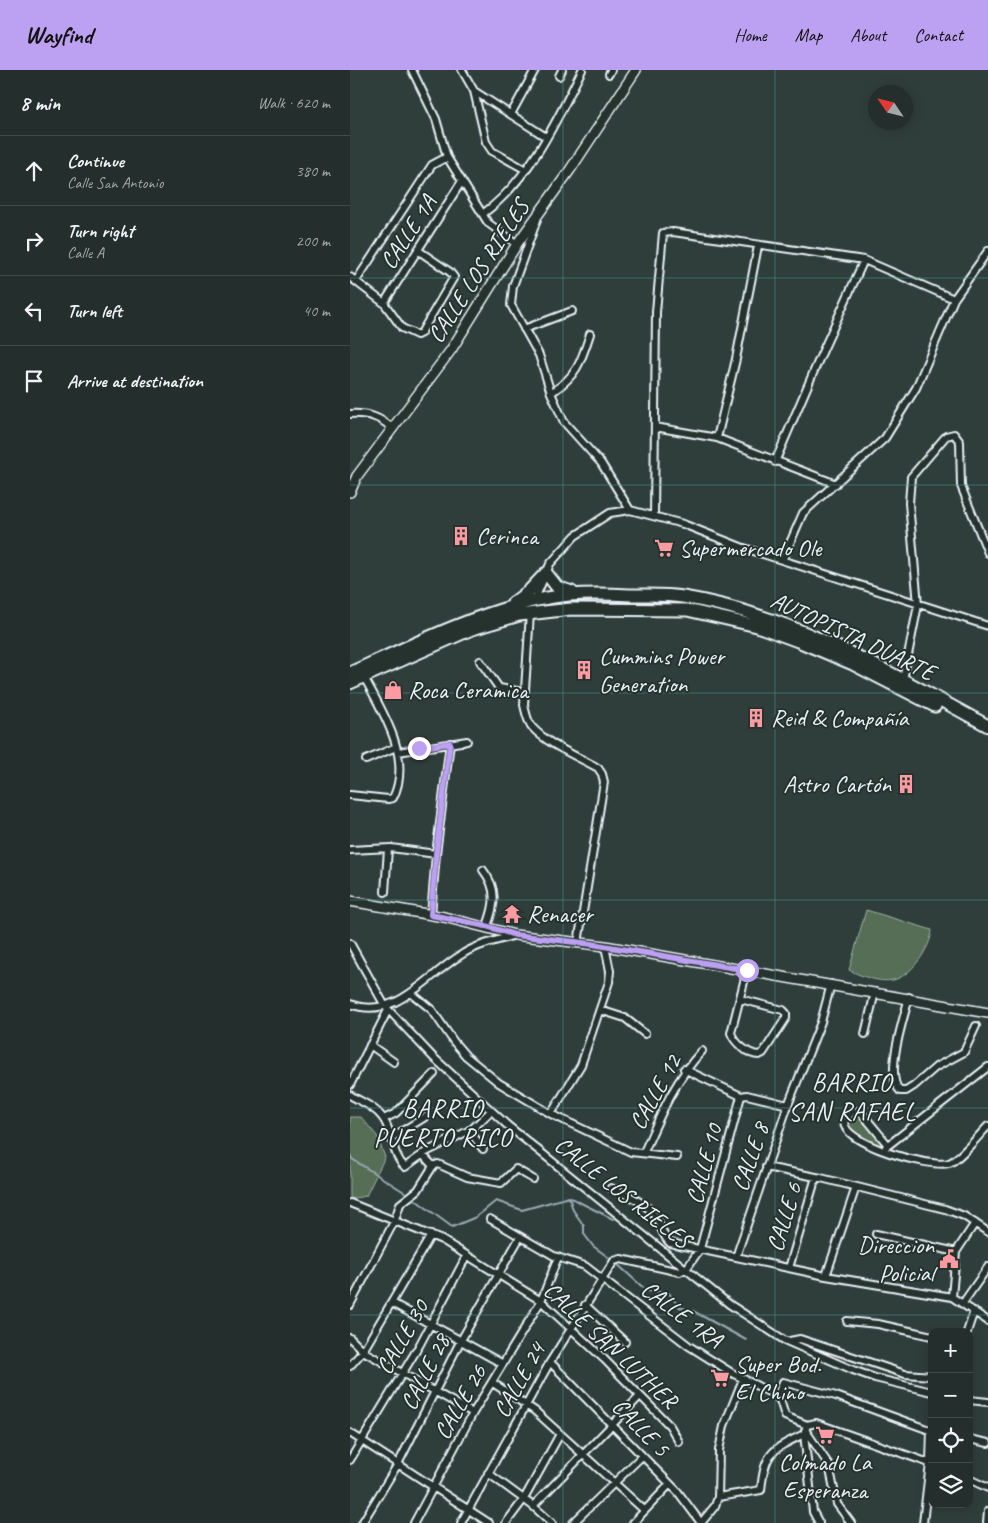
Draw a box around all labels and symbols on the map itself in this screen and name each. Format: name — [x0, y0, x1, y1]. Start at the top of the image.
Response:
north arrow — [868, 85, 913, 130]
street label: CALLE 1A — [373, 189, 444, 275]
street label: CALLE LOS RIELES — [421, 191, 537, 348]
place label: Cerinca — [476, 521, 540, 551]
building icon: Cerinca — [450, 525, 472, 547]
place label: Supermercado Ole — [679, 533, 824, 563]
supermarket icon: Supermercado Ole — [653, 537, 675, 559]
street label: AUTOPISTA DUARTE — [766, 585, 942, 688]
place label: Cummins Power Generation — [599, 641, 726, 699]
building icon: Cummins Power Generation — [573, 659, 595, 681]
place label: Roca Ceramica — [408, 675, 530, 705]
shop icon: Roca Ceramica — [382, 679, 404, 701]
place label: Reid & Compañía — [771, 703, 910, 733]
building icon: Reid & Compañía — [745, 707, 767, 729]
route end — [408, 737, 431, 760]
place label: Astro Cartón — [783, 769, 892, 799]
building icon: Astro Cartón — [895, 773, 917, 795]
place label: Renacer — [527, 899, 595, 929]
temple icon: Renacer — [501, 903, 523, 925]
route start — [736, 959, 759, 982]
street label: CALLE 12 — [622, 1047, 689, 1135]
district label: BARRIO SAN RAFAEL — [788, 1067, 916, 1128]
district label: BARRIO PUERTO RICO — [374, 1093, 514, 1154]
street label: CALLE 8 — [724, 1117, 776, 1195]
street label: CALLE 10 — [679, 1119, 730, 1207]
street label: CALLE LOS RIELES — [549, 1129, 700, 1257]
street label: CALLE 6 — [759, 1178, 809, 1255]
place label: Direccion Policial — [858, 1230, 938, 1288]
public building icon: Direccion Policial — [938, 1248, 960, 1270]
street label: CALLE 1RA — [635, 1274, 730, 1355]
street label: CALLE SAN LUTHER — [538, 1275, 686, 1416]
street label: CALLE 30 — [369, 1293, 436, 1380]
street label: CALLE 28 — [393, 1327, 458, 1415]
street label: CALLE 24 — [486, 1335, 553, 1423]
place label: Super Bod. El Chino — [735, 1349, 822, 1407]
street label: CALLE 26 — [427, 1358, 494, 1445]
supermarket icon: Super Bod. El Chino — [709, 1367, 731, 1389]
street label: CALLE 5 — [606, 1391, 677, 1464]
supermarket icon: Colmado La Esperanza — [814, 1424, 836, 1446]
place label: Colmado La Esperanza — [779, 1447, 873, 1505]

